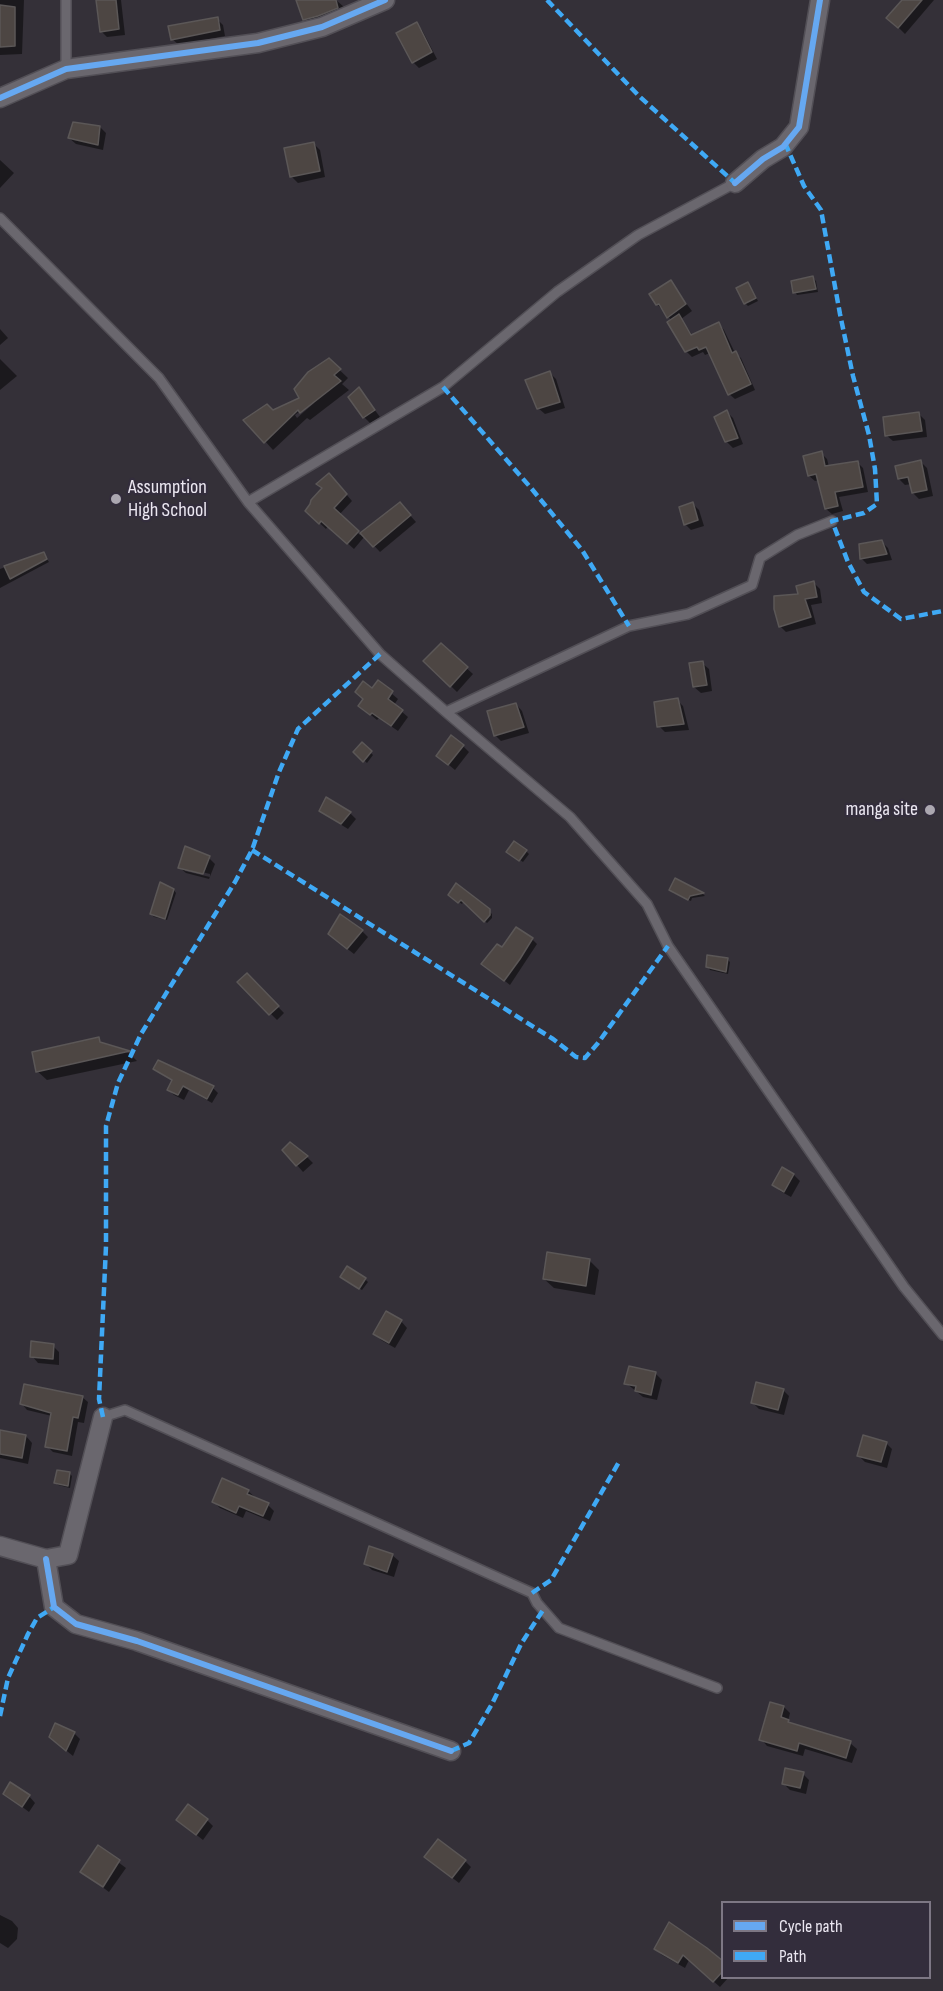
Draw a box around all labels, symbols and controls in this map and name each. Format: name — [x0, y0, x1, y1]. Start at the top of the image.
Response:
place label: Assumption High School — [128, 476, 207, 523]
marker: Assumption High School — [109, 492, 123, 506]
place label: manga site — [845, 798, 918, 822]
marker: manga site — [923, 803, 937, 817]
legend — [721, 1901, 931, 1979]
text: Cycle path — [779, 1916, 843, 1937]
text: Path — [779, 1946, 807, 1967]

